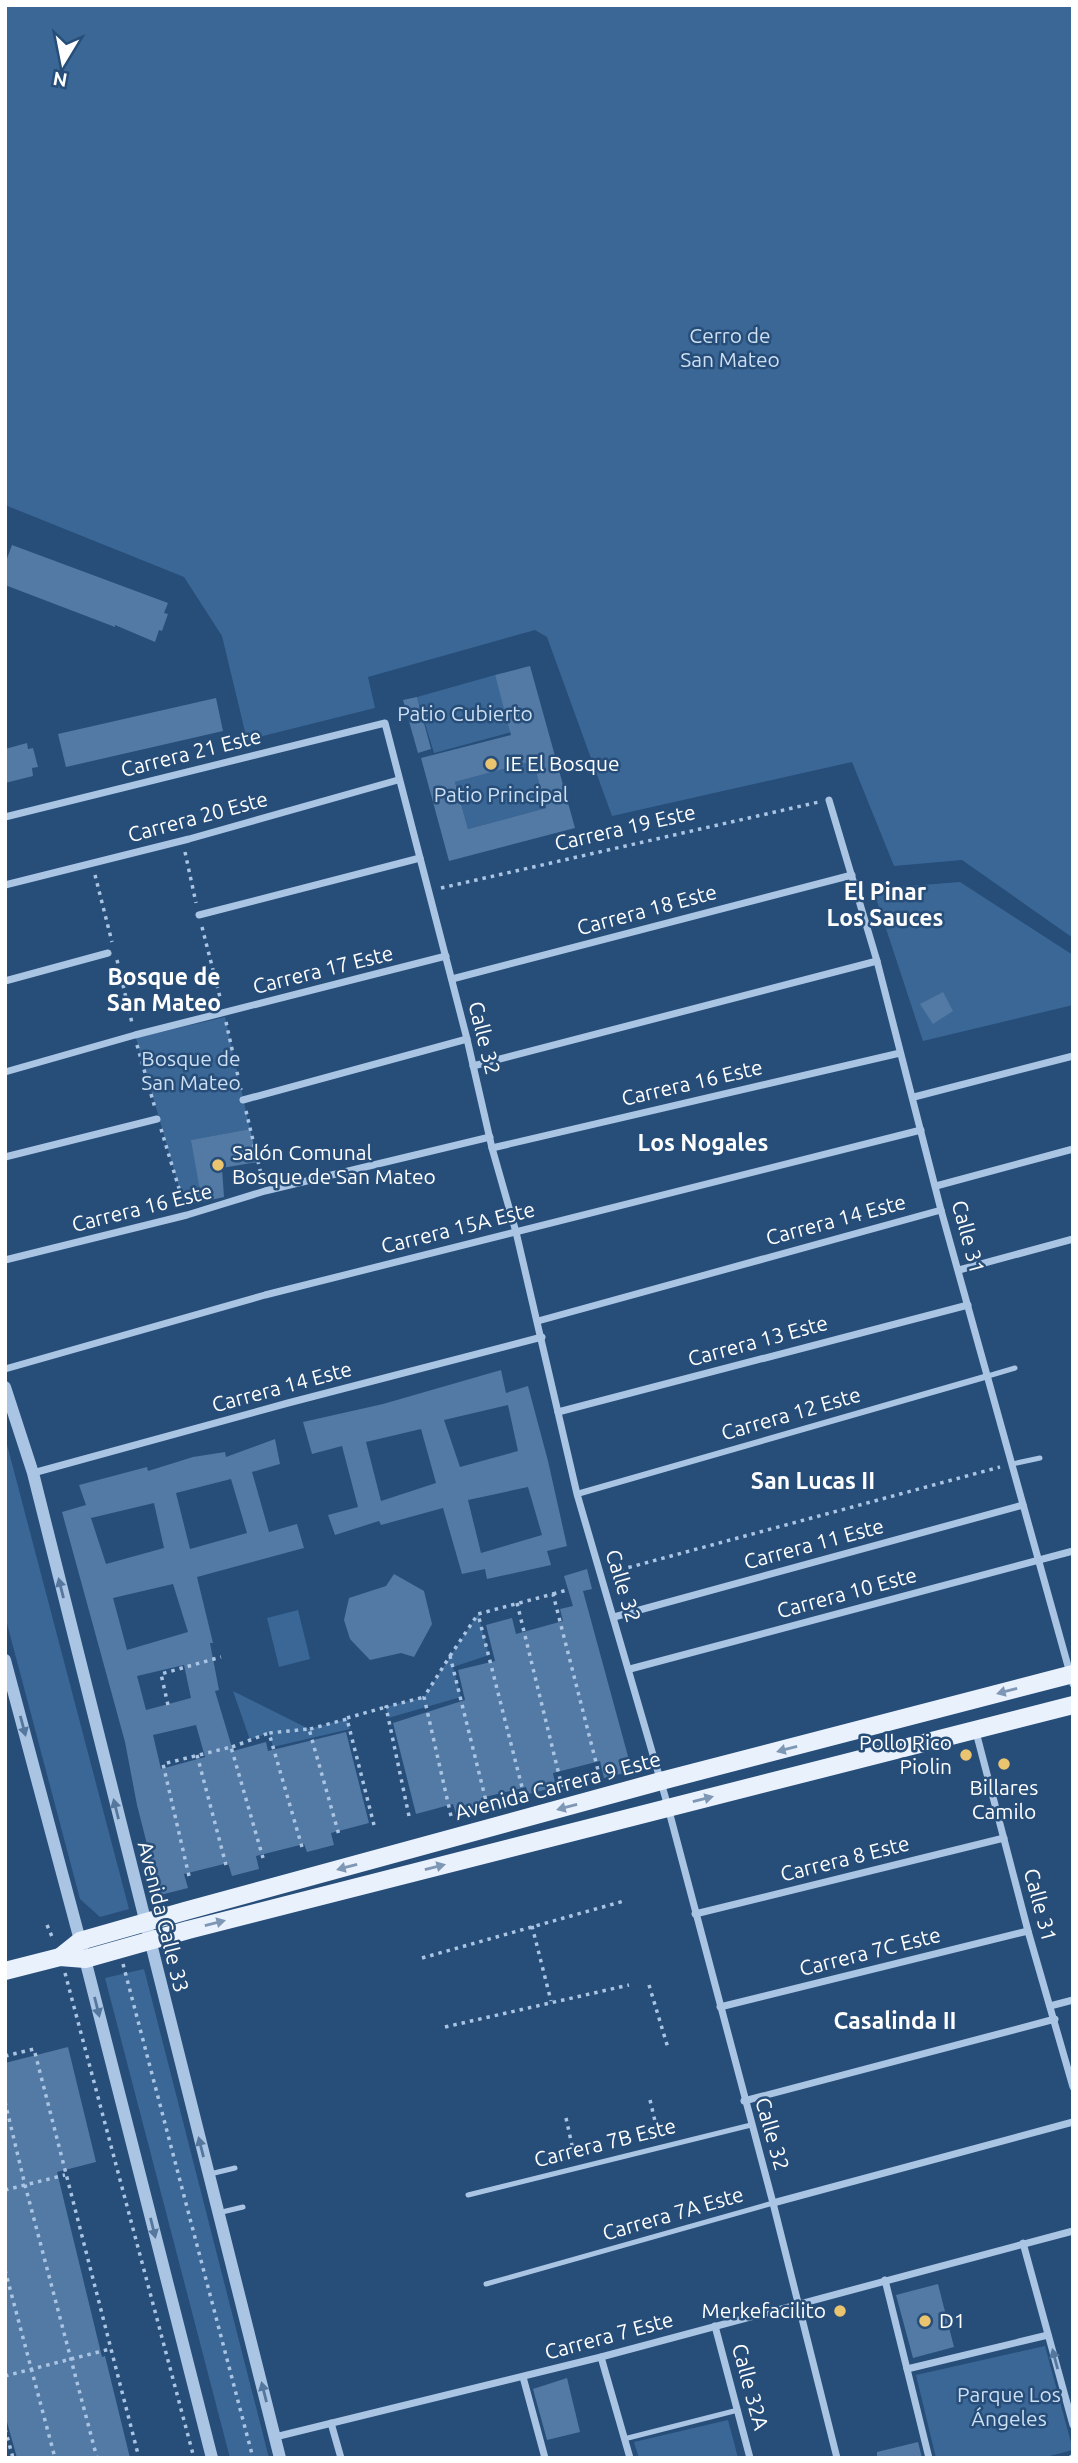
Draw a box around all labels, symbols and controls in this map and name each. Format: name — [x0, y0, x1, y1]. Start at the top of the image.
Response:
north arrow — [28, 28, 98, 98]
text: N — [51, 68, 69, 92]
park label: Cerro de San Mateo — [680, 323, 780, 371]
park label: Patio Cubierto — [397, 701, 533, 725]
street label: Carrera 21 Este — [118, 723, 263, 781]
place label: IE El Bosque — [505, 751, 620, 775]
marker: IE El Bosque — [483, 756, 499, 772]
park label: Patio Principal — [434, 782, 568, 806]
street label: Carrera 20 Este — [125, 786, 270, 846]
street label: Carrera 19 Este — [552, 799, 698, 855]
street label: Carrera 18 Este — [574, 879, 719, 939]
district label: El Pinar Los Sauces — [827, 879, 943, 930]
street label: Carrera 17 Este — [250, 940, 395, 998]
district label: Bosque de San Mateo — [107, 964, 221, 1015]
street label: Calle 32 — [464, 999, 506, 1077]
park label: Bosque de San Mateo — [141, 1046, 241, 1094]
street label: Carrera 16 Este — [619, 1054, 765, 1110]
district label: Los Nogales — [638, 1130, 768, 1155]
place label: Salón Comunal Bosque de San Mateo — [232, 1140, 436, 1188]
marker: Salón Comunal Bosque de San Mateo — [210, 1157, 226, 1173]
street label: Carrera 16 Este — [69, 1178, 214, 1236]
street label: Carrera 14 Este — [763, 1189, 908, 1249]
street label: Carrera 15A Este — [378, 1196, 537, 1258]
street label: Calle 31 — [948, 1198, 990, 1276]
street label: Carrera 13 Este — [685, 1310, 830, 1370]
street label: Carrera 14 Este — [209, 1356, 354, 1416]
street label: Carrera 12 Este — [718, 1382, 863, 1444]
district label: San Lucas II — [751, 1468, 875, 1493]
street label: Carrera 11 Este — [741, 1513, 886, 1573]
street label: Calle 32 — [602, 1546, 646, 1625]
street label: Carrera 10 Este — [774, 1562, 919, 1622]
one-way arrow — [55, 1577, 66, 1599]
one-way arrow — [996, 1686, 1018, 1697]
one-way arrow — [18, 1715, 29, 1737]
place label: Pollo Rico Piolin — [859, 1730, 952, 1778]
one-way arrow — [776, 1744, 797, 1754]
street label: Avenida Carrera 9 Este — [452, 1746, 663, 1824]
marker: Pollo Rico Piolin — [958, 1747, 974, 1763]
marker: Billares Camilo — [996, 1756, 1012, 1772]
place label: Billares Camilo — [970, 1775, 1038, 1823]
one-way arrow — [692, 1793, 714, 1804]
one-way arrow — [110, 1798, 121, 1820]
one-way arrow — [556, 1802, 578, 1813]
street label: Carrera 8 Este — [778, 1830, 912, 1886]
street label: Avenida Calle 33 — [134, 1839, 194, 1995]
one-way arrow — [424, 1861, 446, 1872]
one-way arrow — [336, 1862, 358, 1873]
street label: Calle 31 — [1020, 1866, 1062, 1944]
one-way arrow — [204, 1917, 226, 1928]
street label: Carrera 7C Este — [797, 1922, 943, 1980]
one-way arrow — [92, 1997, 103, 2019]
district label: Casalinda II — [833, 2008, 957, 2033]
street label: Calle 32 — [751, 2094, 795, 2173]
street label: Carrera 7B Este — [531, 2113, 678, 2171]
one-way arrow — [195, 2136, 206, 2158]
street label: Carrera 7A Este — [599, 2181, 746, 2245]
one-way arrow — [148, 2217, 159, 2239]
place label: Merkefacilito — [702, 2298, 826, 2322]
marker: Merkefacilito — [832, 2303, 848, 2319]
street label: Carrera 7 Este — [542, 2306, 676, 2364]
place label: D1 — [939, 2308, 966, 2332]
marker: D1 — [917, 2313, 933, 2329]
street label: Calle 32A — [728, 2341, 774, 2433]
one-way arrow — [1049, 2348, 1060, 2370]
one-way arrow — [258, 2380, 269, 2402]
park label: Parque Los Ángeles — [957, 2382, 1061, 2430]

